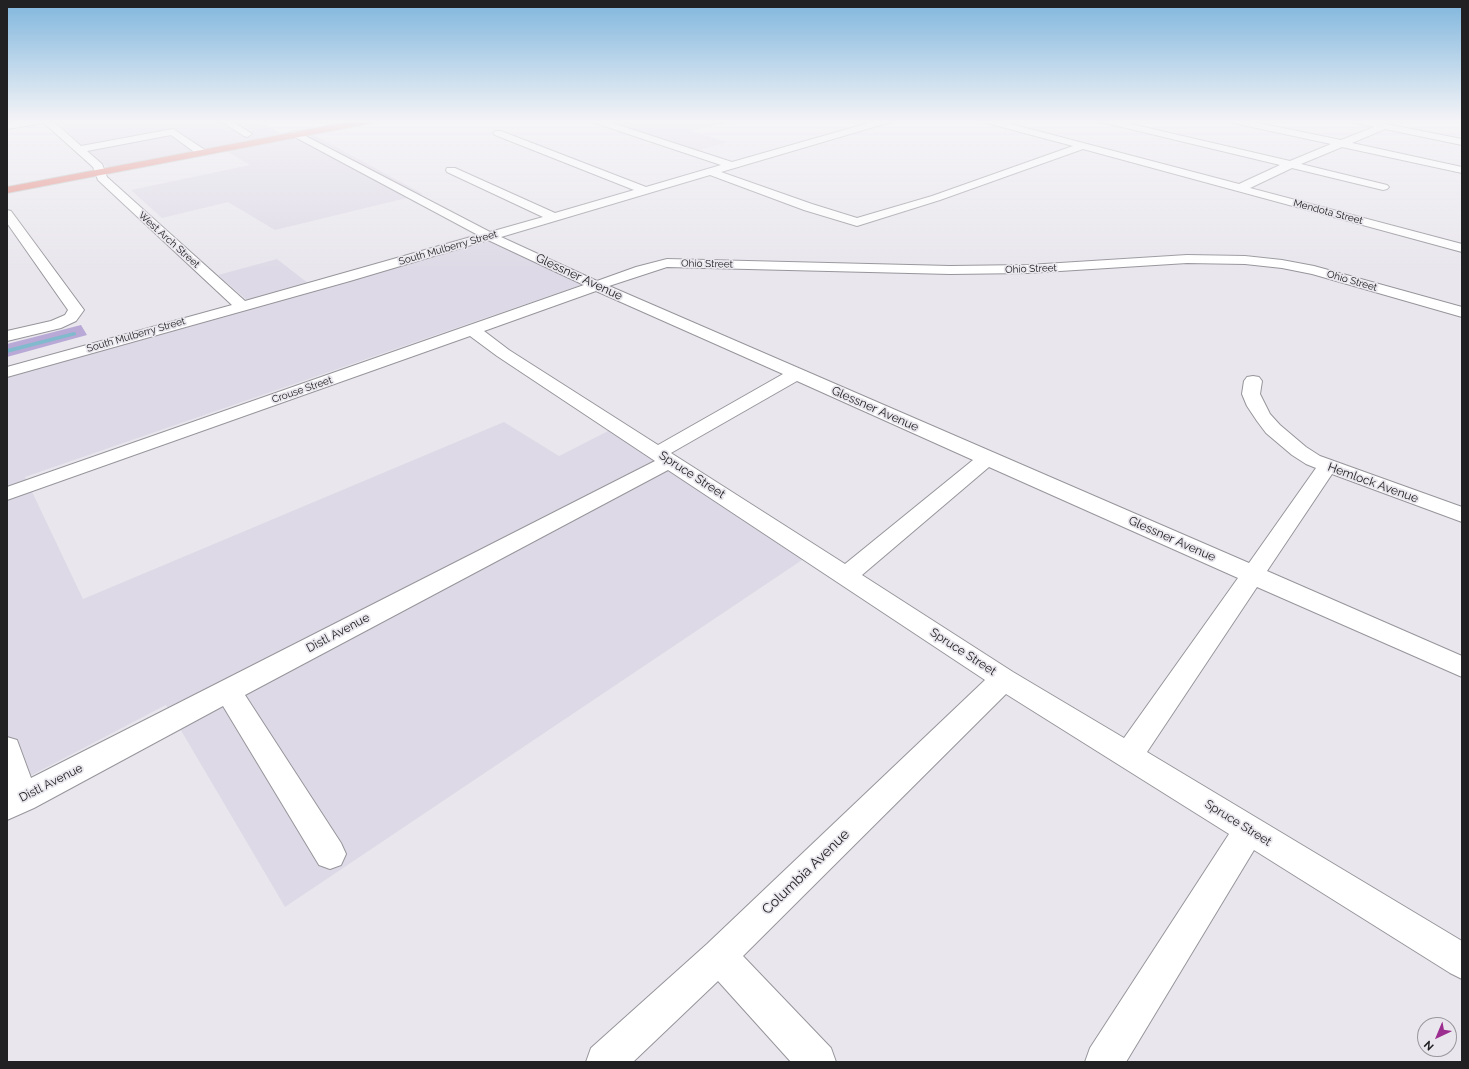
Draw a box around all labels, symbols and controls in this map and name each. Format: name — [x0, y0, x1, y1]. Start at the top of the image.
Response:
street label: Mendota Street — [1292, 197, 1364, 227]
street label: West Arch Street — [136, 209, 202, 271]
street label: South Mulberry Street — [397, 228, 499, 268]
street label: Glessner Avenue — [533, 251, 625, 303]
street label: Ohio Street — [681, 258, 733, 270]
street label: Ohio Street — [1005, 262, 1057, 276]
street label: Ohio Street — [1325, 268, 1379, 294]
street label: South Mulberry Street — [85, 315, 187, 355]
street label: Crouse Street — [270, 374, 334, 406]
street label: Glessner Avenue — [829, 383, 921, 435]
street label: Spruce Street — [656, 448, 728, 502]
street label: Hemlock Avenue — [1326, 460, 1420, 506]
street label: Glessner Avenue — [1126, 513, 1218, 565]
street label: Distl Avenue — [304, 610, 372, 656]
street label: Spruce Street — [927, 625, 999, 679]
street label: Distl Avenue — [17, 761, 85, 805]
street label: Spruce Street — [1202, 797, 1274, 849]
street label: Columbia Avenue — [759, 826, 853, 918]
north arrow — [1417, 1017, 1457, 1057]
text: N — [1421, 1038, 1437, 1053]

